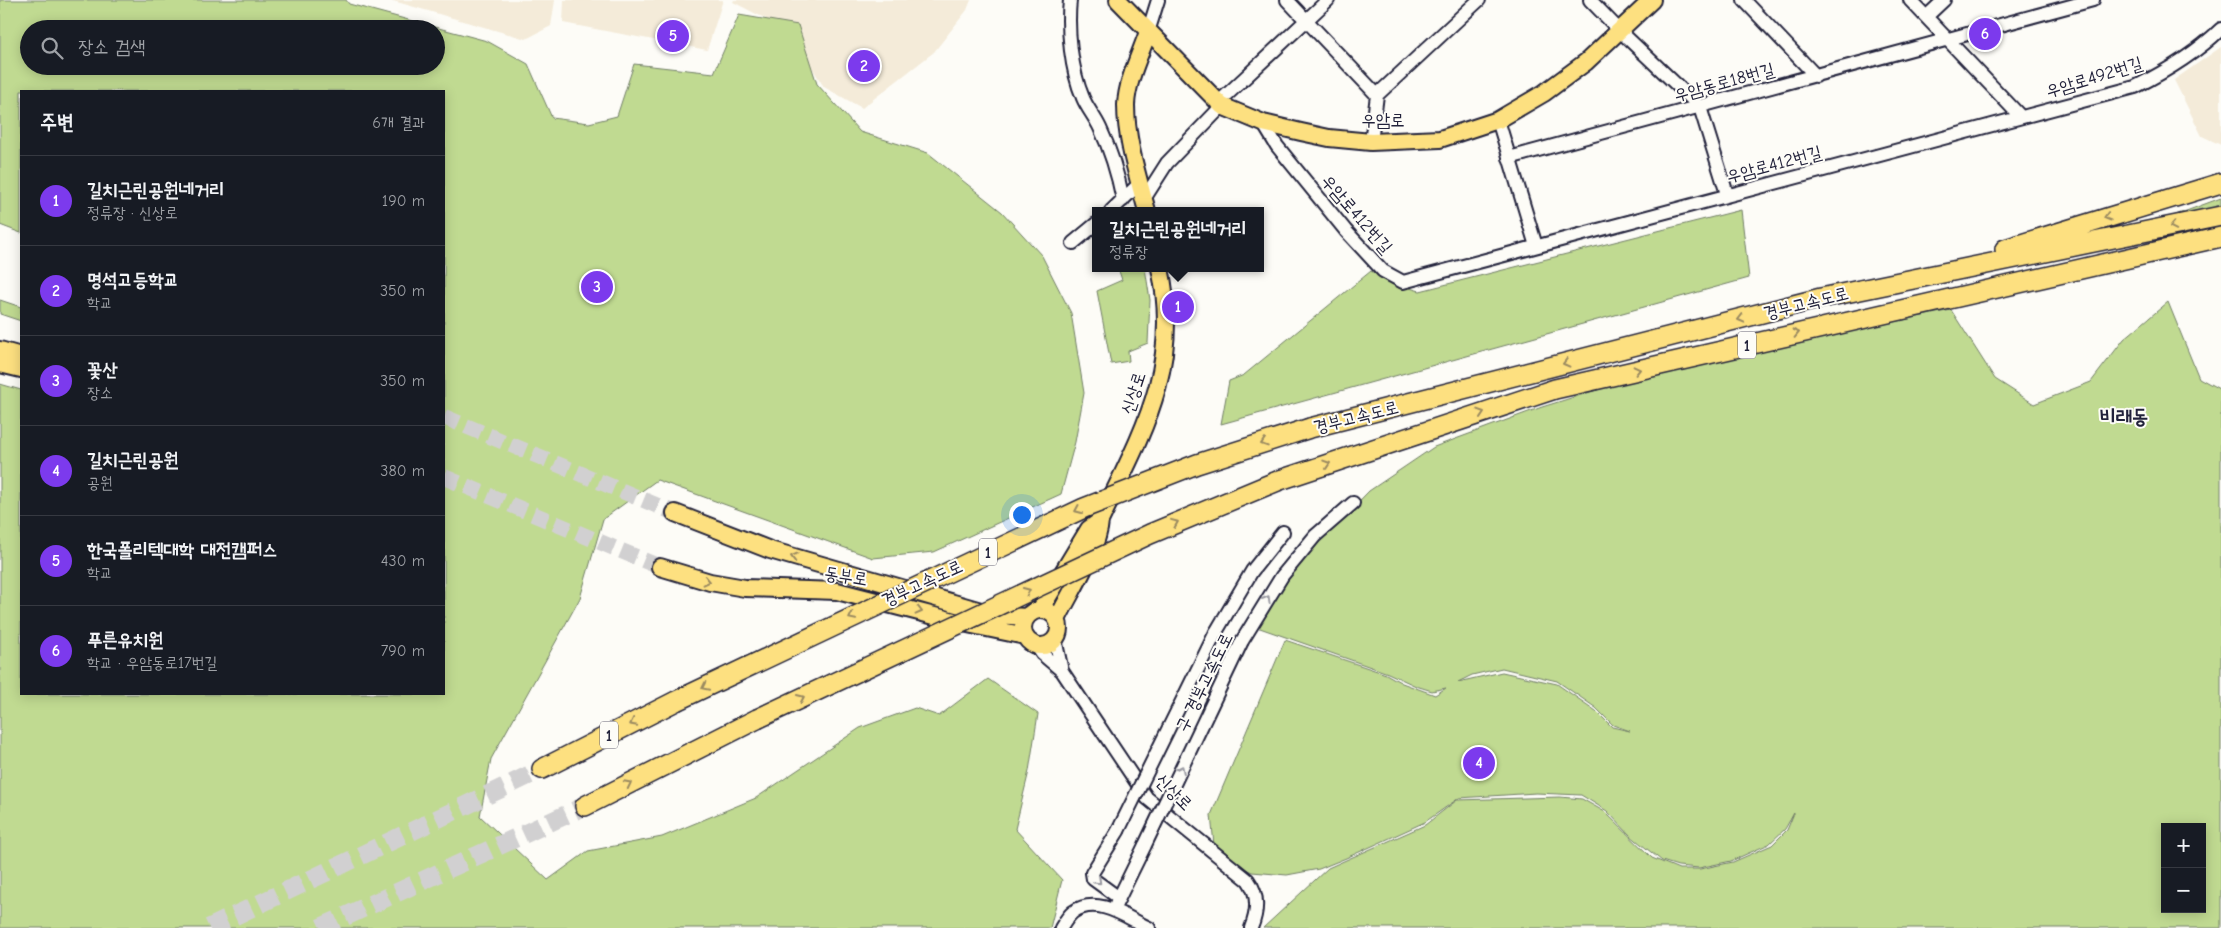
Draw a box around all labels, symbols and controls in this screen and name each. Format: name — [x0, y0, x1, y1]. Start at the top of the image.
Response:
pin: 6 — [1969, 15, 2001, 53]
pin: 5 — [657, 17, 689, 55]
search box — [20, 20, 445, 75]
icon: search — [38, 34, 66, 62]
text: 장소 검색 — [78, 36, 146, 58]
pin: 2 — [848, 47, 880, 85]
street label: 우암로492번길 — [2043, 53, 2146, 102]
street label: 우암동로18번길 — [1672, 59, 1777, 106]
text: 주변 — [40, 110, 74, 134]
street label: 우암로 — [1361, 110, 1405, 131]
text: 6개 결과 — [372, 114, 425, 132]
street label: 우암로412번길 — [1724, 142, 1825, 187]
street label: 우암로412번길 — [1317, 171, 1397, 258]
text: 길치근린공원네거리 — [87, 179, 225, 201]
text: 1 — [53, 192, 59, 210]
text: 190 m — [382, 192, 425, 210]
text: 정류장 · 신상로 — [87, 204, 178, 222]
popup — [1092, 207, 1264, 272]
one-way arrow — [2104, 212, 2112, 222]
text: 길치근린공원네거리 — [1109, 218, 1247, 240]
one-way arrow — [2169, 220, 2178, 230]
text: 정류장 — [1109, 243, 1148, 261]
pin: 3 — [581, 268, 613, 306]
text: 명석고등학교 — [87, 269, 179, 291]
text: 2 — [52, 282, 60, 300]
text: 350 m — [380, 282, 425, 300]
street label: 경부고속도로 — [1761, 283, 1851, 324]
pin: 1 — [1162, 288, 1194, 326]
text: 학교 — [87, 294, 113, 312]
one-way arrow — [1736, 313, 1745, 324]
one-way arrow — [1791, 328, 1800, 339]
road number: 1 — [1738, 332, 1756, 358]
one-way arrow — [1562, 357, 1571, 368]
text: 꽃산 — [87, 359, 118, 381]
one-way arrow — [1633, 365, 1642, 376]
street label: 신상로 — [1117, 369, 1150, 417]
text: 3 — [52, 372, 60, 390]
text: 350 m — [380, 372, 425, 390]
text: 장소 — [87, 384, 113, 402]
street label: 경부고속도로 — [1311, 397, 1401, 438]
district label: 비래동 — [2100, 405, 2148, 428]
one-way arrow — [1476, 409, 1485, 419]
one-way arrow — [1260, 437, 1268, 447]
text: 길치근린공원 — [87, 449, 179, 471]
one-way arrow — [1322, 460, 1330, 470]
text: 4 — [52, 462, 60, 480]
text: 380 m — [380, 462, 425, 480]
text: 공원 — [87, 474, 113, 492]
your location — [1009, 502, 1035, 528]
one-way arrow — [1074, 504, 1083, 515]
one-way arrow — [1170, 519, 1178, 529]
road number: 1 — [979, 538, 997, 566]
text: 한국폴리텍대학 대전캠퍼스 — [87, 539, 277, 561]
text: 5 — [52, 552, 60, 570]
text: 430 m — [381, 552, 425, 570]
one-way arrow — [790, 552, 799, 562]
street label: 경부고속도로 — [878, 556, 966, 611]
street label: 동부로 — [823, 563, 869, 590]
text: 학교 — [87, 564, 113, 582]
one-way arrow — [702, 575, 711, 586]
one-way arrow — [1022, 587, 1031, 598]
one-way arrow — [1260, 596, 1270, 605]
one-way arrow — [914, 605, 922, 615]
one-way arrow — [848, 610, 857, 621]
text: 푸른유치원 — [87, 629, 163, 651]
street label: 구 경부고속도로 — [1171, 629, 1237, 735]
text: 6 — [52, 642, 60, 660]
text: 790 m — [381, 642, 425, 660]
text: 학교 · 우암동로17번길 — [87, 654, 217, 672]
one-way arrow — [701, 680, 710, 691]
one-way arrow — [796, 694, 805, 704]
one-way arrow — [629, 717, 638, 727]
road number: 1 — [600, 722, 618, 748]
pin: 4 — [1463, 744, 1495, 782]
one-way arrow — [1175, 765, 1185, 774]
street label: 신상로 — [1151, 770, 1196, 815]
one-way arrow — [623, 780, 632, 790]
map controls — [2161, 823, 2206, 913]
button: + — [2161, 823, 2206, 868]
button: − — [2161, 868, 2206, 913]
one-way arrow — [1093, 876, 1102, 885]

